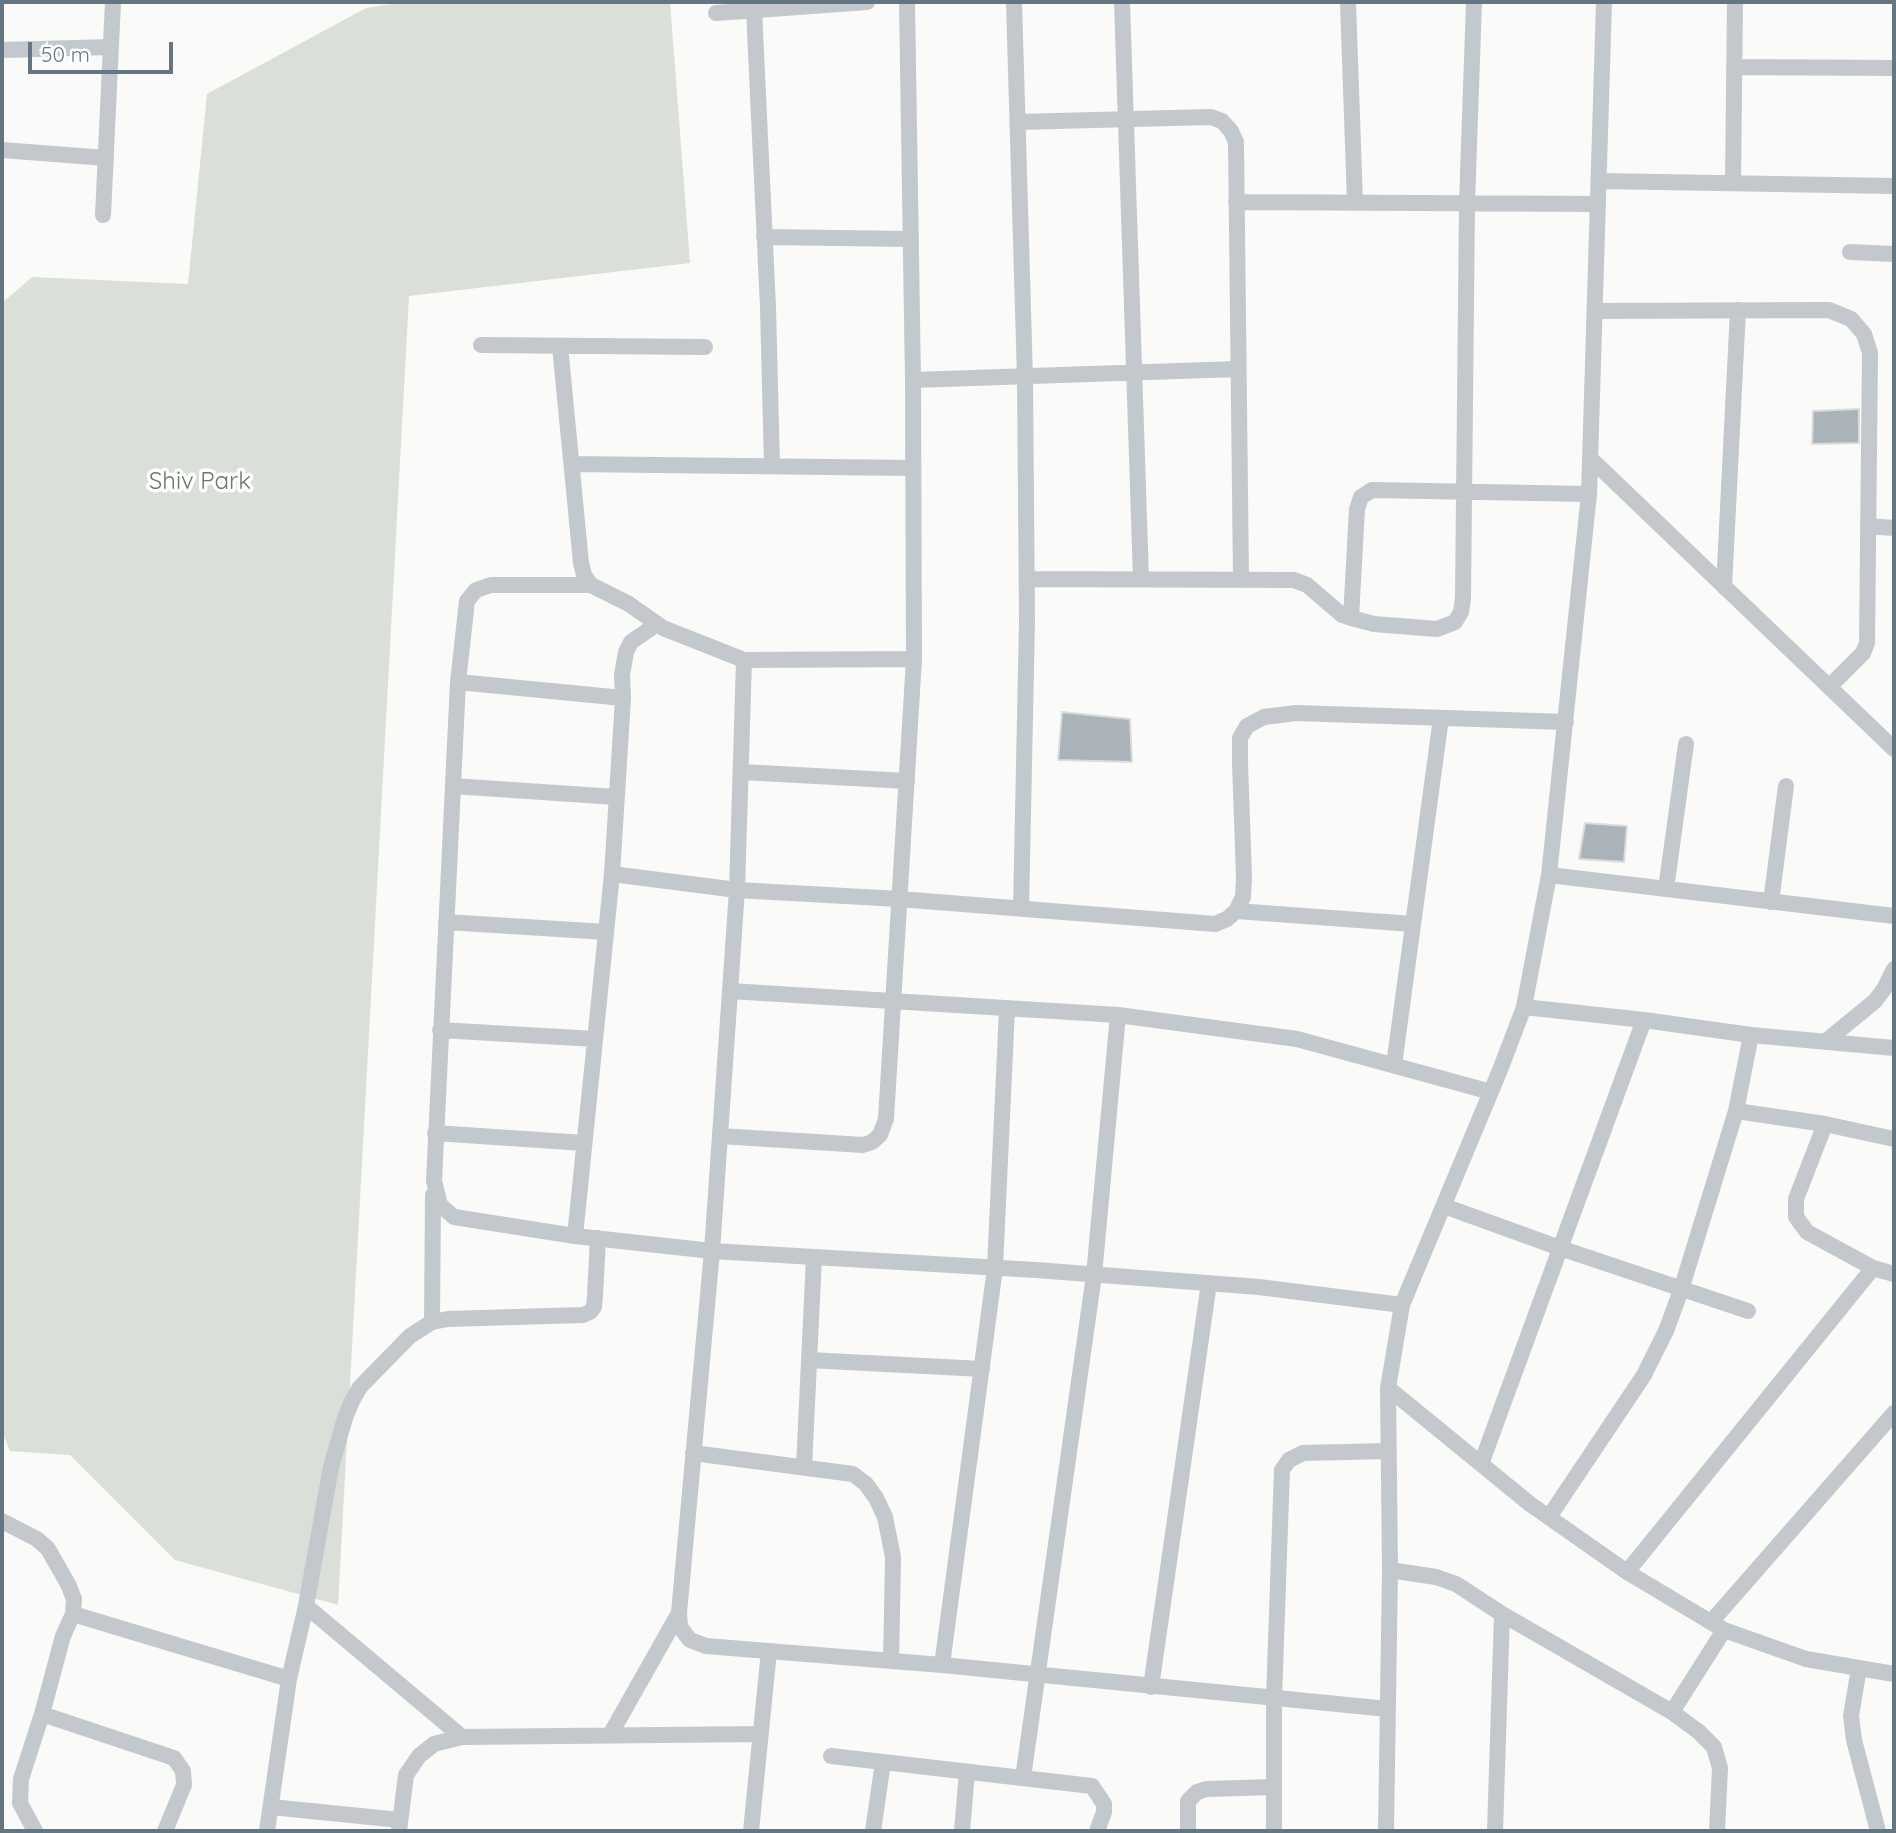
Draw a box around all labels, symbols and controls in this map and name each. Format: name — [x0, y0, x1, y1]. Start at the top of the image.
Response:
scale bar — [32, 28, 177, 72]
text: 50 m — [41, 41, 90, 67]
park label: Shiv Park — [149, 468, 251, 496]

